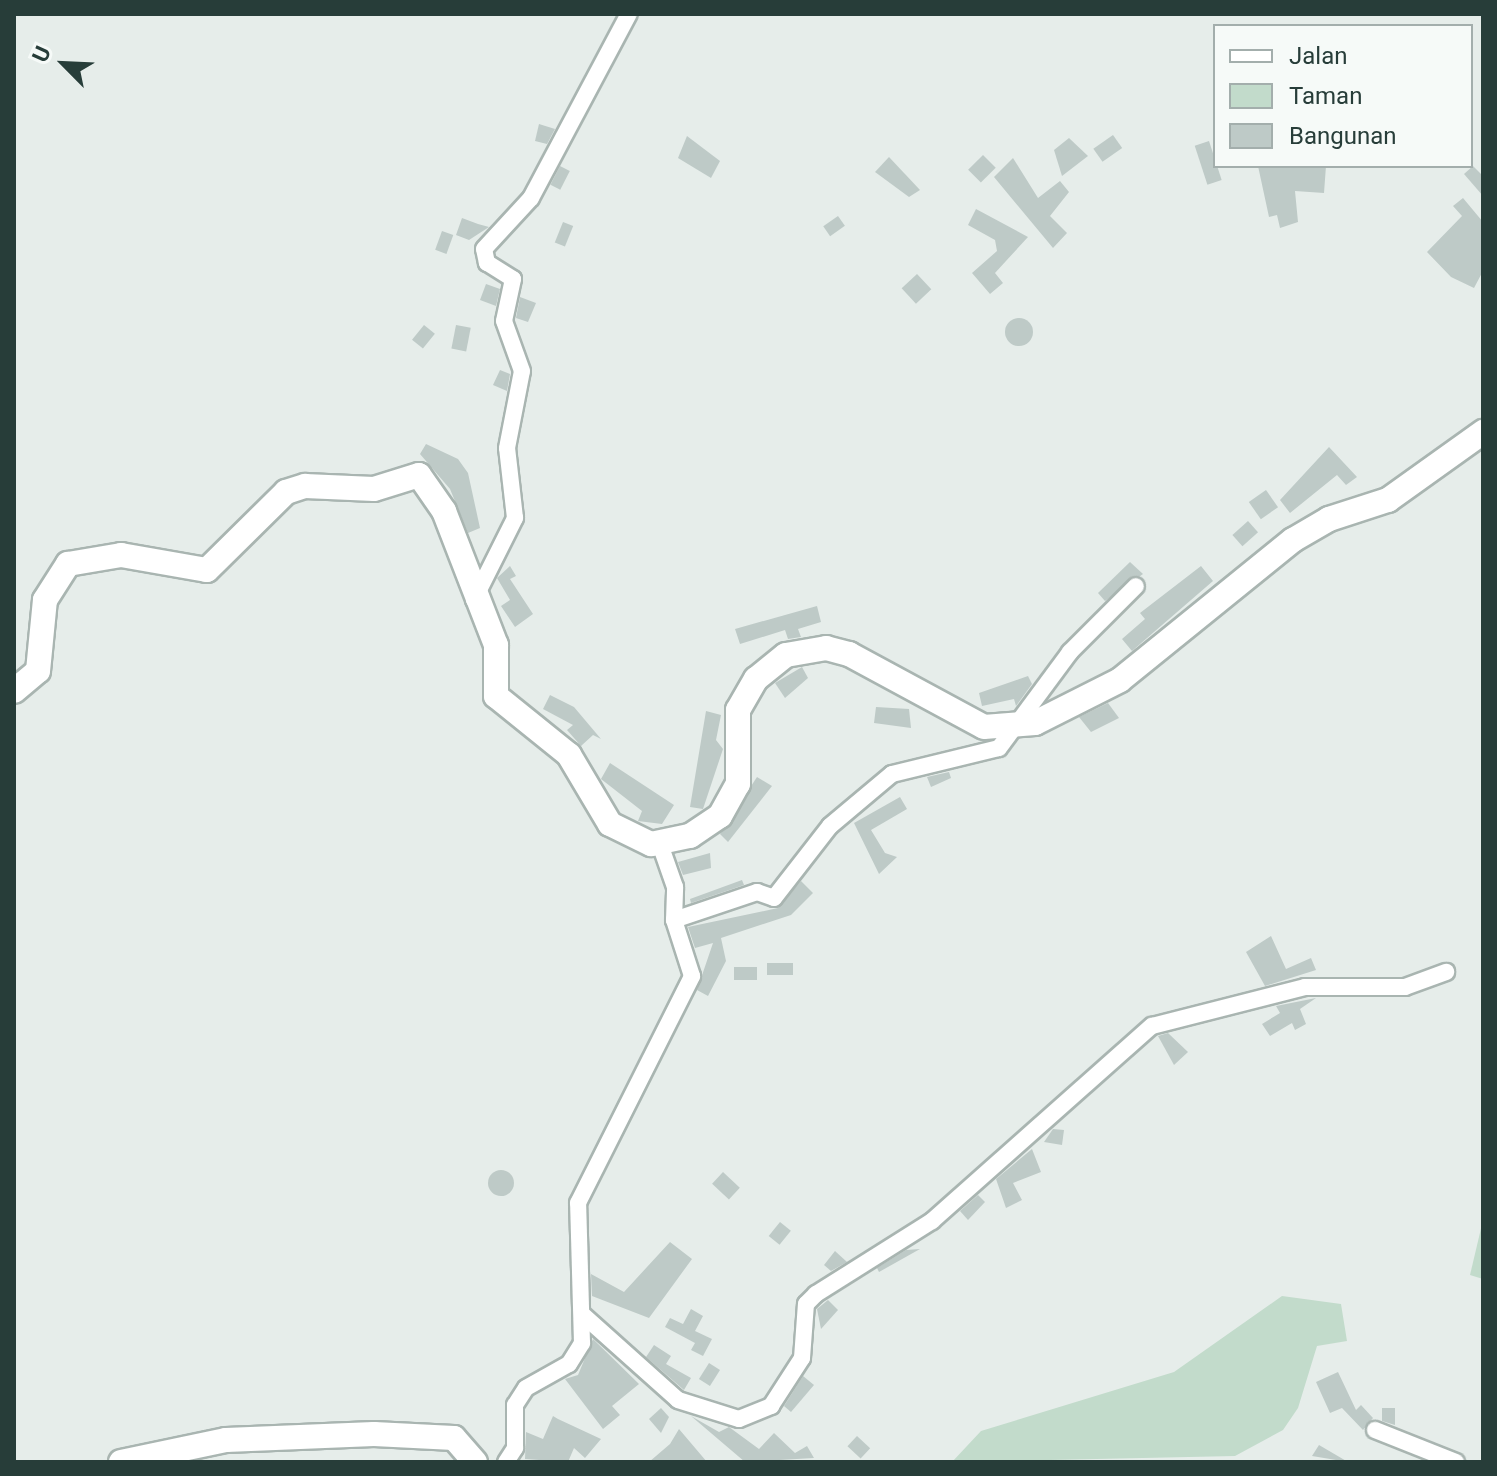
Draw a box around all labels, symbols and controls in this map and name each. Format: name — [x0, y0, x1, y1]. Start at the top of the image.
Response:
north arrow — [24, 24, 104, 104]
legend — [1213, 24, 1473, 168]
text: U — [27, 42, 56, 66]
text: Jalan — [1289, 42, 1347, 70]
text: Taman — [1289, 82, 1362, 110]
text: Bangunan — [1289, 122, 1397, 150]

